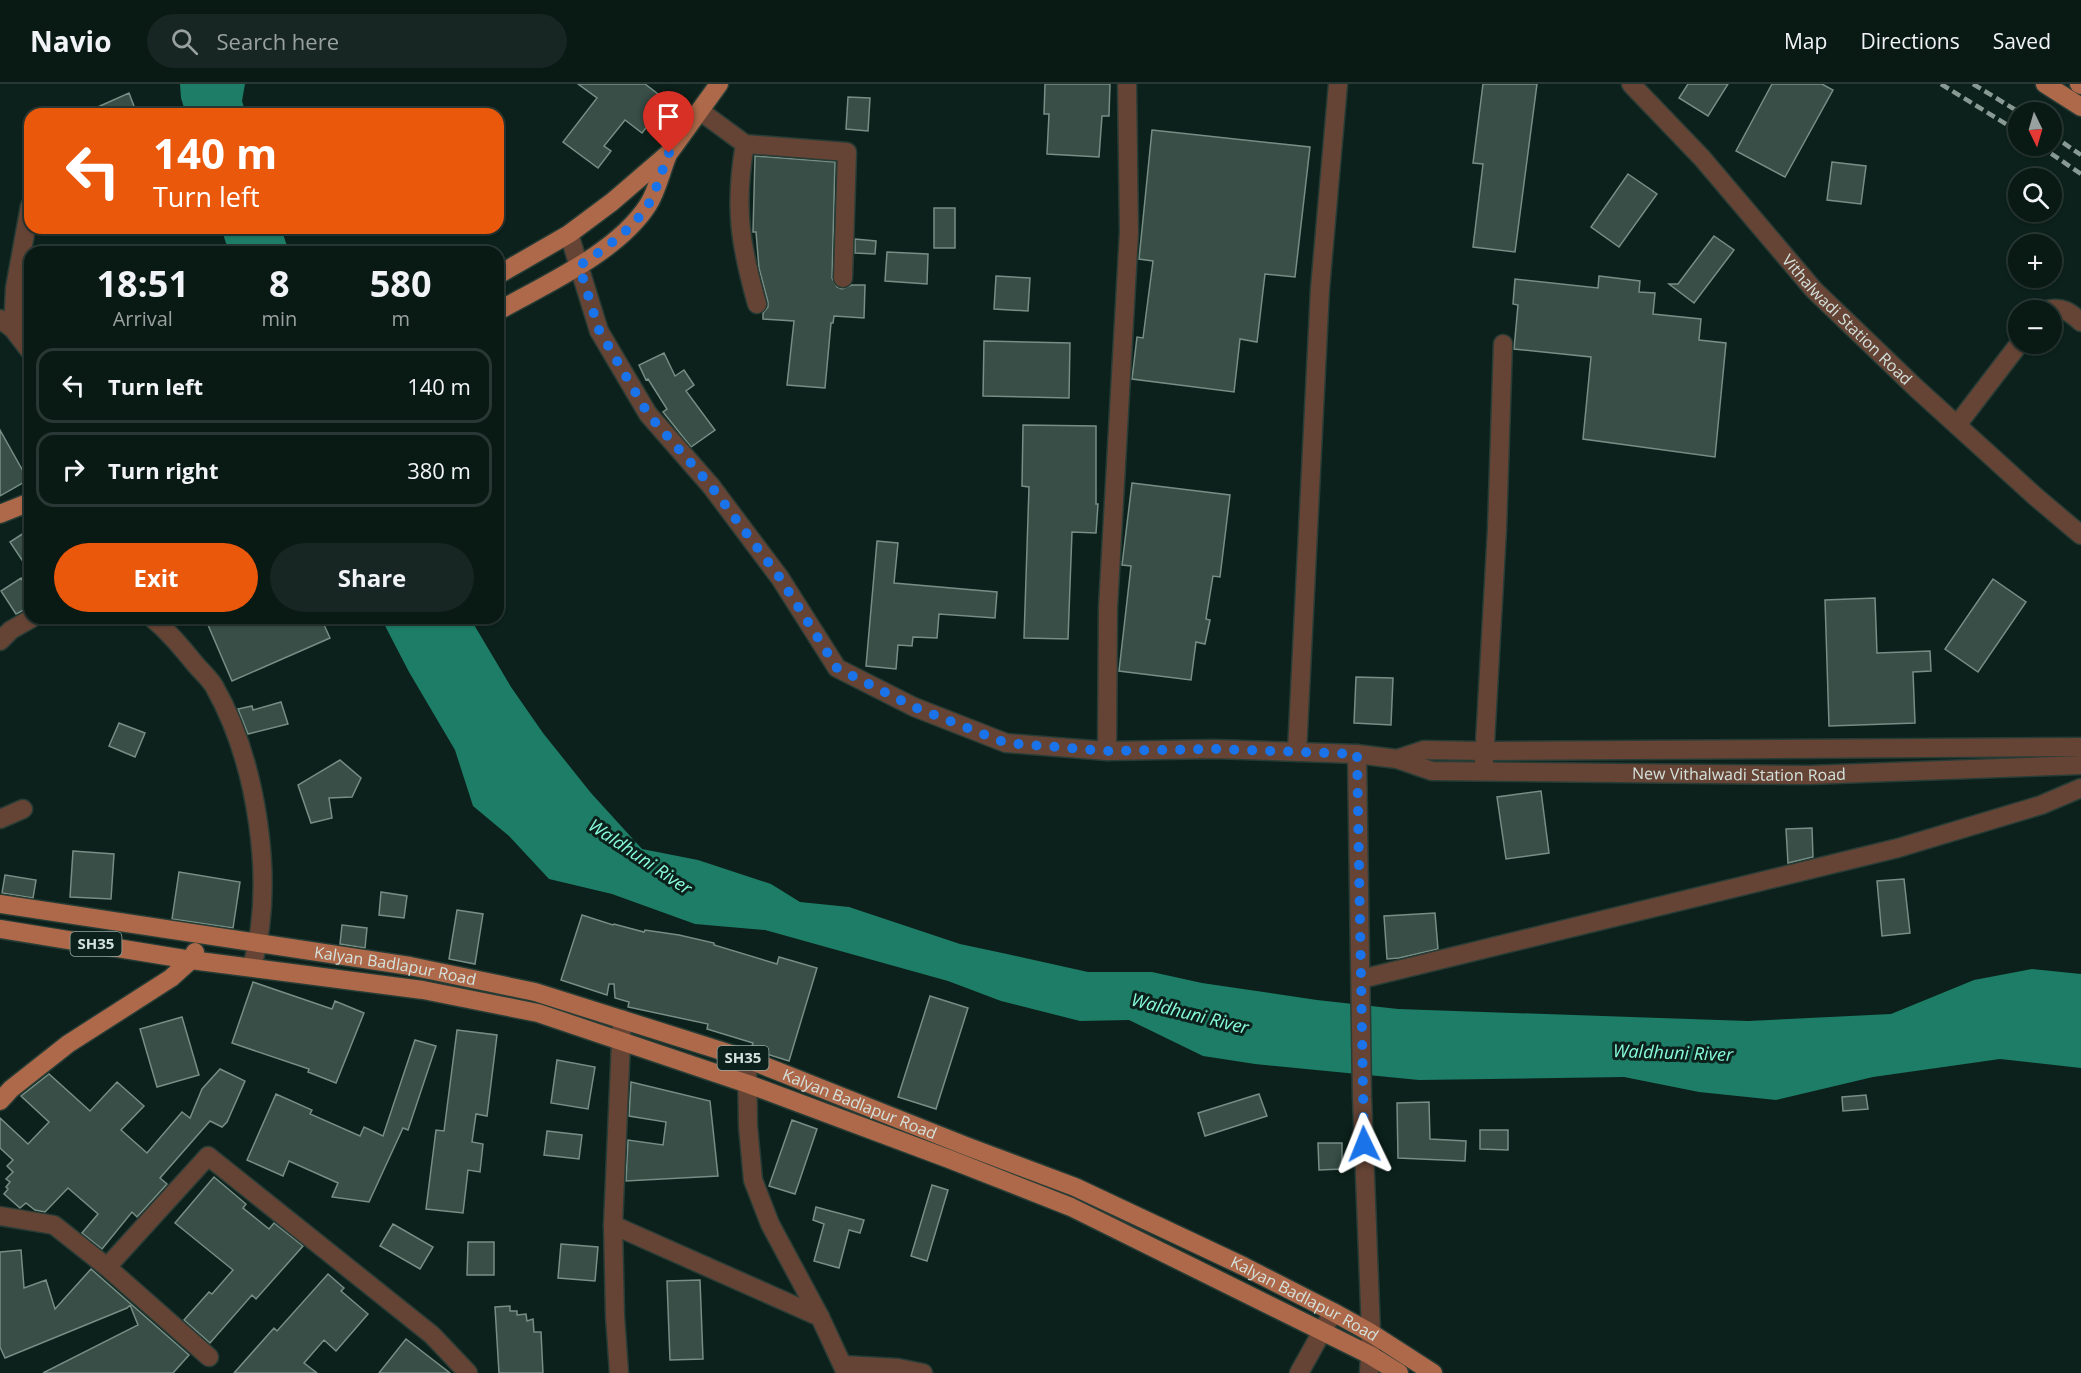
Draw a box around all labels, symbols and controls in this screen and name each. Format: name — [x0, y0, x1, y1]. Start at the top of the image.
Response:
search box — [147, 14, 567, 68]
text: Navio — [30, 22, 111, 60]
icon: search — [168, 25, 201, 58]
text: Search here — [216, 26, 339, 56]
text: Map — [1784, 27, 1827, 55]
text: Directions — [1860, 27, 1960, 55]
text: Saved — [1993, 27, 2051, 55]
pin — [643, 91, 694, 153]
icon: arrive — [652, 100, 685, 133]
north arrow — [2008, 102, 2062, 156]
map controls — [2008, 102, 2062, 354]
text: 140 m — [153, 124, 277, 181]
icon: left — [54, 132, 132, 210]
button: search — [2008, 168, 2062, 222]
text: Turn left — [153, 178, 260, 215]
button: + — [2008, 234, 2062, 288]
street label: Vithalwadi Station Road — [1777, 249, 1917, 390]
text: 18:51 — [96, 259, 189, 308]
text: 8 — [269, 259, 290, 308]
text: 580 — [370, 259, 432, 308]
button: − — [2008, 300, 2062, 354]
text: Arrival — [113, 305, 173, 332]
text: min — [261, 305, 297, 332]
text: m — [391, 305, 410, 332]
icon: left — [57, 369, 90, 402]
text: Turn left — [108, 371, 203, 401]
text: 140 m — [407, 371, 471, 401]
icon: right — [57, 453, 90, 486]
text: Turn right — [108, 455, 219, 485]
text: 380 m — [407, 455, 471, 485]
button: Exit — [54, 543, 258, 612]
button: Share — [270, 543, 474, 612]
street label: New Vithalwadi Station Road — [1632, 762, 1846, 786]
water label: Waldhuni River — [584, 813, 698, 900]
road number: SH35 — [70, 932, 122, 956]
street label: Kalyan Badlapur Road — [313, 941, 478, 990]
water label: Waldhuni River — [1129, 987, 1252, 1039]
water label: Waldhuni River — [1613, 1038, 1734, 1066]
road number: SH35 — [718, 1046, 768, 1070]
street label: Kalyan Badlapur Road — [779, 1063, 940, 1144]
position arrow — [1332, 1112, 1396, 1176]
street label: Kalyan Badlapur Road — [1227, 1251, 1383, 1346]

